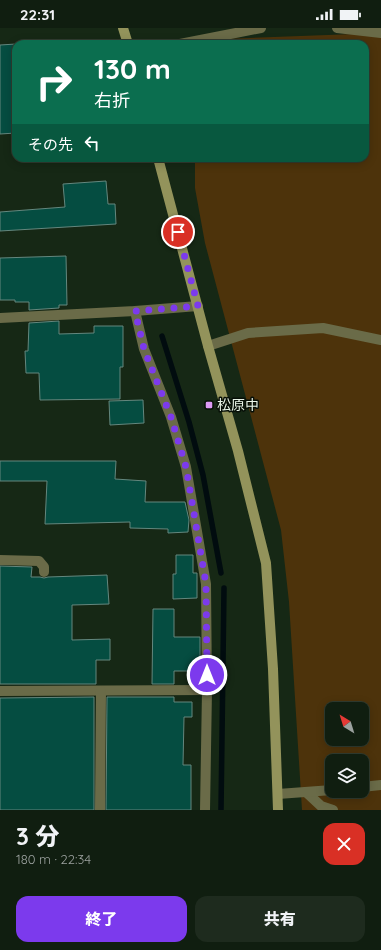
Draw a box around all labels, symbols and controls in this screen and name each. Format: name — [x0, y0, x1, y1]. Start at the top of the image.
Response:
text: 22:31 — [20, 5, 55, 24]
text: 130 m — [94, 51, 171, 86]
icon: right — [28, 56, 80, 108]
text: 右折 — [94, 89, 130, 112]
icon: left — [81, 132, 103, 154]
text: その先 — [28, 135, 73, 154]
pin — [161, 215, 195, 249]
icon: arrive — [167, 221, 189, 243]
place label: 松原中 — [217, 396, 259, 414]
marker: 松原中 — [204, 400, 214, 410]
position arrow — [186, 654, 228, 696]
north arrow — [325, 702, 369, 746]
map controls — [325, 702, 369, 798]
button: layers — [325, 754, 369, 798]
text: 3 分 — [16, 821, 60, 851]
button: close — [323, 823, 365, 865]
text: 180 m · 22:34 — [16, 851, 91, 867]
button: 終了 — [16, 896, 187, 942]
button: 共有 — [195, 896, 365, 942]

